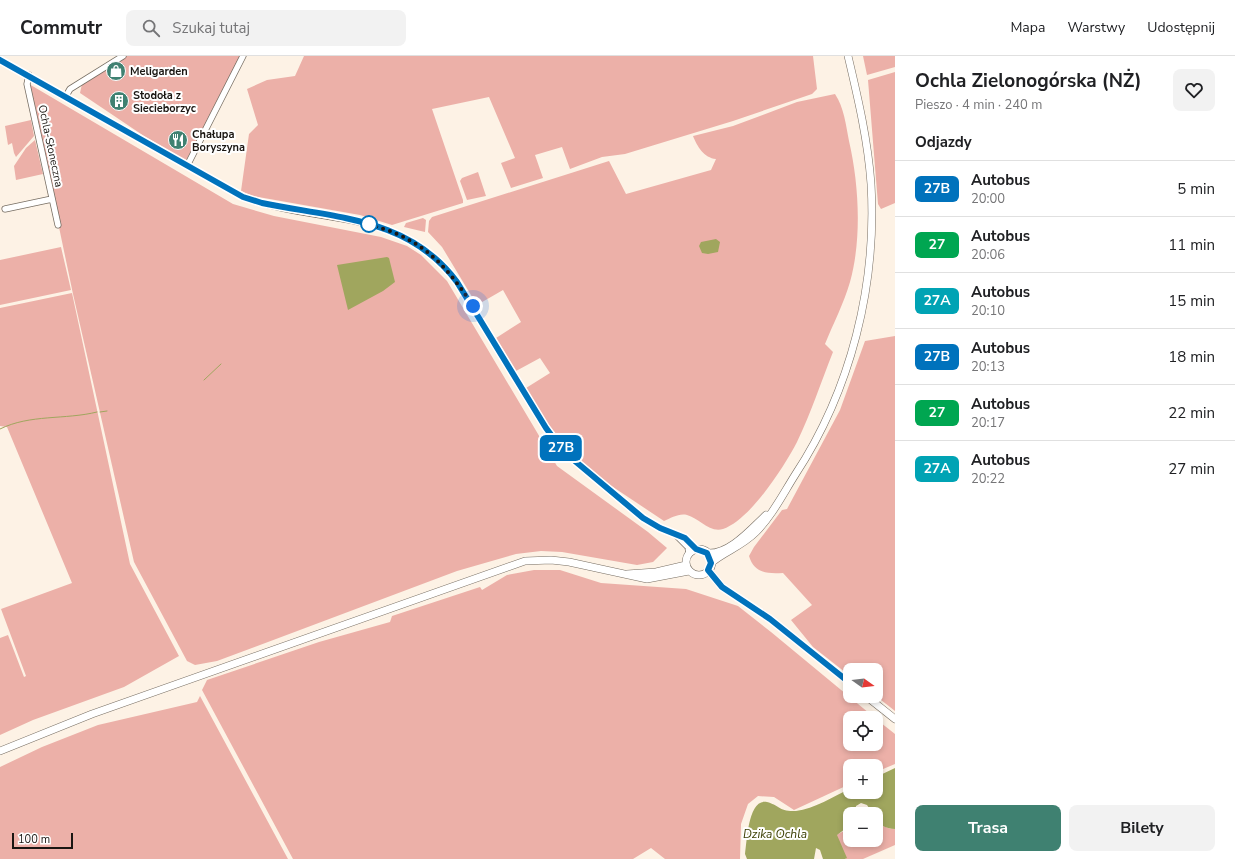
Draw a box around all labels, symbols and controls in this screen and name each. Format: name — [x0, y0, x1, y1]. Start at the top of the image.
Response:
search box — [126, 10, 406, 46]
text: Commutr — [20, 15, 102, 41]
icon: search — [140, 17, 162, 39]
text: Szukaj tutaj — [172, 18, 250, 38]
text: Mapa — [1010, 18, 1045, 37]
text: Warstwy — [1067, 18, 1125, 37]
text: Udostępnij — [1147, 18, 1215, 37]
shop icon: Meligarden — [105, 60, 127, 82]
place label: Meligarden — [130, 64, 188, 79]
text: Ochla Zielonogórska (NŻ) — [915, 68, 1142, 94]
button: heart — [1173, 69, 1215, 111]
place label: Stodoła z Siecieborzyc — [133, 88, 197, 116]
building icon: Stodoła z Siecieborzyc — [108, 90, 130, 112]
text: Pieszo · 4 min · 240 m — [915, 96, 1042, 114]
street label: Ochla-Słoneczna — [34, 104, 67, 189]
place label: Chałupa Boryszyna — [192, 127, 245, 155]
restaurant icon: Chałupa Boryszyna — [167, 129, 189, 151]
text: Odjazdy — [915, 132, 972, 152]
text: Autobus — [971, 170, 1030, 190]
text: 27B — [924, 179, 950, 198]
text: 5 min — [1177, 179, 1215, 199]
text: 20:00 — [971, 190, 1005, 208]
unlabelled marker — [360, 215, 378, 233]
text: Autobus — [971, 226, 1030, 246]
text: 27 — [929, 235, 945, 254]
text: 11 min — [1168, 235, 1215, 255]
text: 20:06 — [971, 246, 1005, 264]
text: Autobus — [971, 282, 1030, 302]
text: 27A — [923, 291, 951, 310]
text: 15 min — [1168, 291, 1215, 311]
your location — [463, 296, 483, 316]
text: 20:10 — [971, 302, 1005, 320]
text: Autobus — [971, 338, 1030, 358]
text: 27B — [924, 347, 950, 366]
text: 18 min — [1168, 347, 1215, 367]
text: 20:13 — [971, 358, 1005, 376]
text: Autobus — [971, 394, 1030, 414]
text: 27 — [929, 403, 945, 422]
text: 22 min — [1168, 403, 1215, 423]
text: 20:17 — [971, 414, 1005, 432]
line badge: 27B — [538, 435, 584, 461]
text: 27B — [548, 438, 574, 457]
text: Autobus — [971, 450, 1030, 470]
text: 27A — [923, 459, 951, 478]
text: 27 min — [1168, 459, 1215, 479]
text: 20:22 — [971, 470, 1005, 488]
north arrow — [843, 663, 883, 703]
map controls — [843, 663, 883, 847]
button: locate — [843, 711, 883, 751]
button: + — [843, 759, 883, 799]
button: Trasa — [915, 805, 1061, 851]
button: Bilety — [1069, 805, 1215, 851]
button: − — [843, 807, 883, 847]
water label: Dzika Ochla — [743, 826, 807, 842]
scale bar — [12, 831, 73, 850]
text: 100 m — [18, 832, 50, 847]

